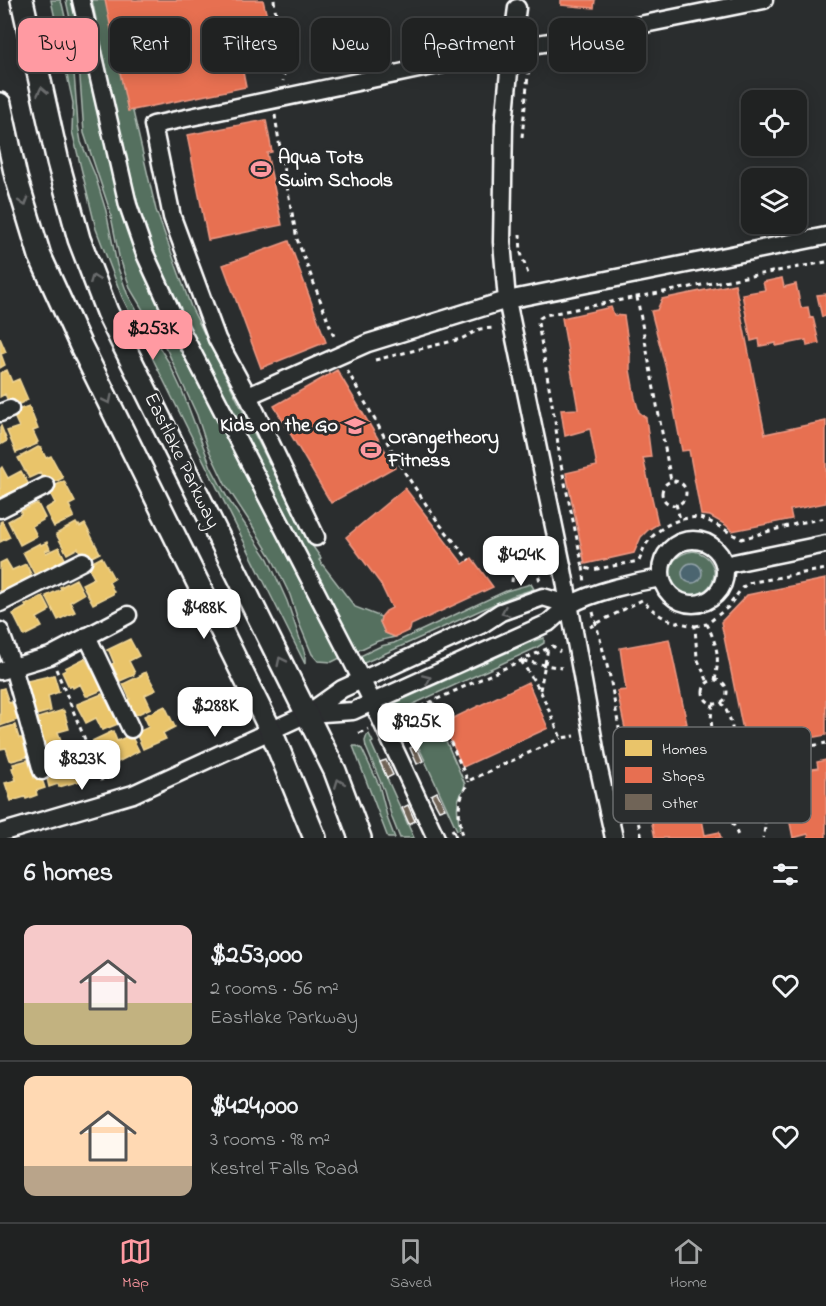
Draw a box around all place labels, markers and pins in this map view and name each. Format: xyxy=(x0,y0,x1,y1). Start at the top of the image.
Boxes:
place label: Aqua Tots Swim Schools xyxy=(278,144,393,196)
sports icon: Aqua Tots Swim Schools xyxy=(249,157,273,181)
pin: $253K xyxy=(111,310,195,361)
place label: Kids on the Go xyxy=(220,412,338,441)
school or university icon: Kids on the Go xyxy=(343,414,367,438)
place label: Orangetheory Fitness xyxy=(387,424,499,476)
sports icon: Orangetheory Fitness xyxy=(359,438,383,462)
pin: $424K xyxy=(479,536,563,587)
pin: $488K xyxy=(162,589,246,640)
pin: $288K xyxy=(173,687,257,738)
pin: $925K xyxy=(374,703,458,754)
pin: $823K xyxy=(40,740,124,791)

